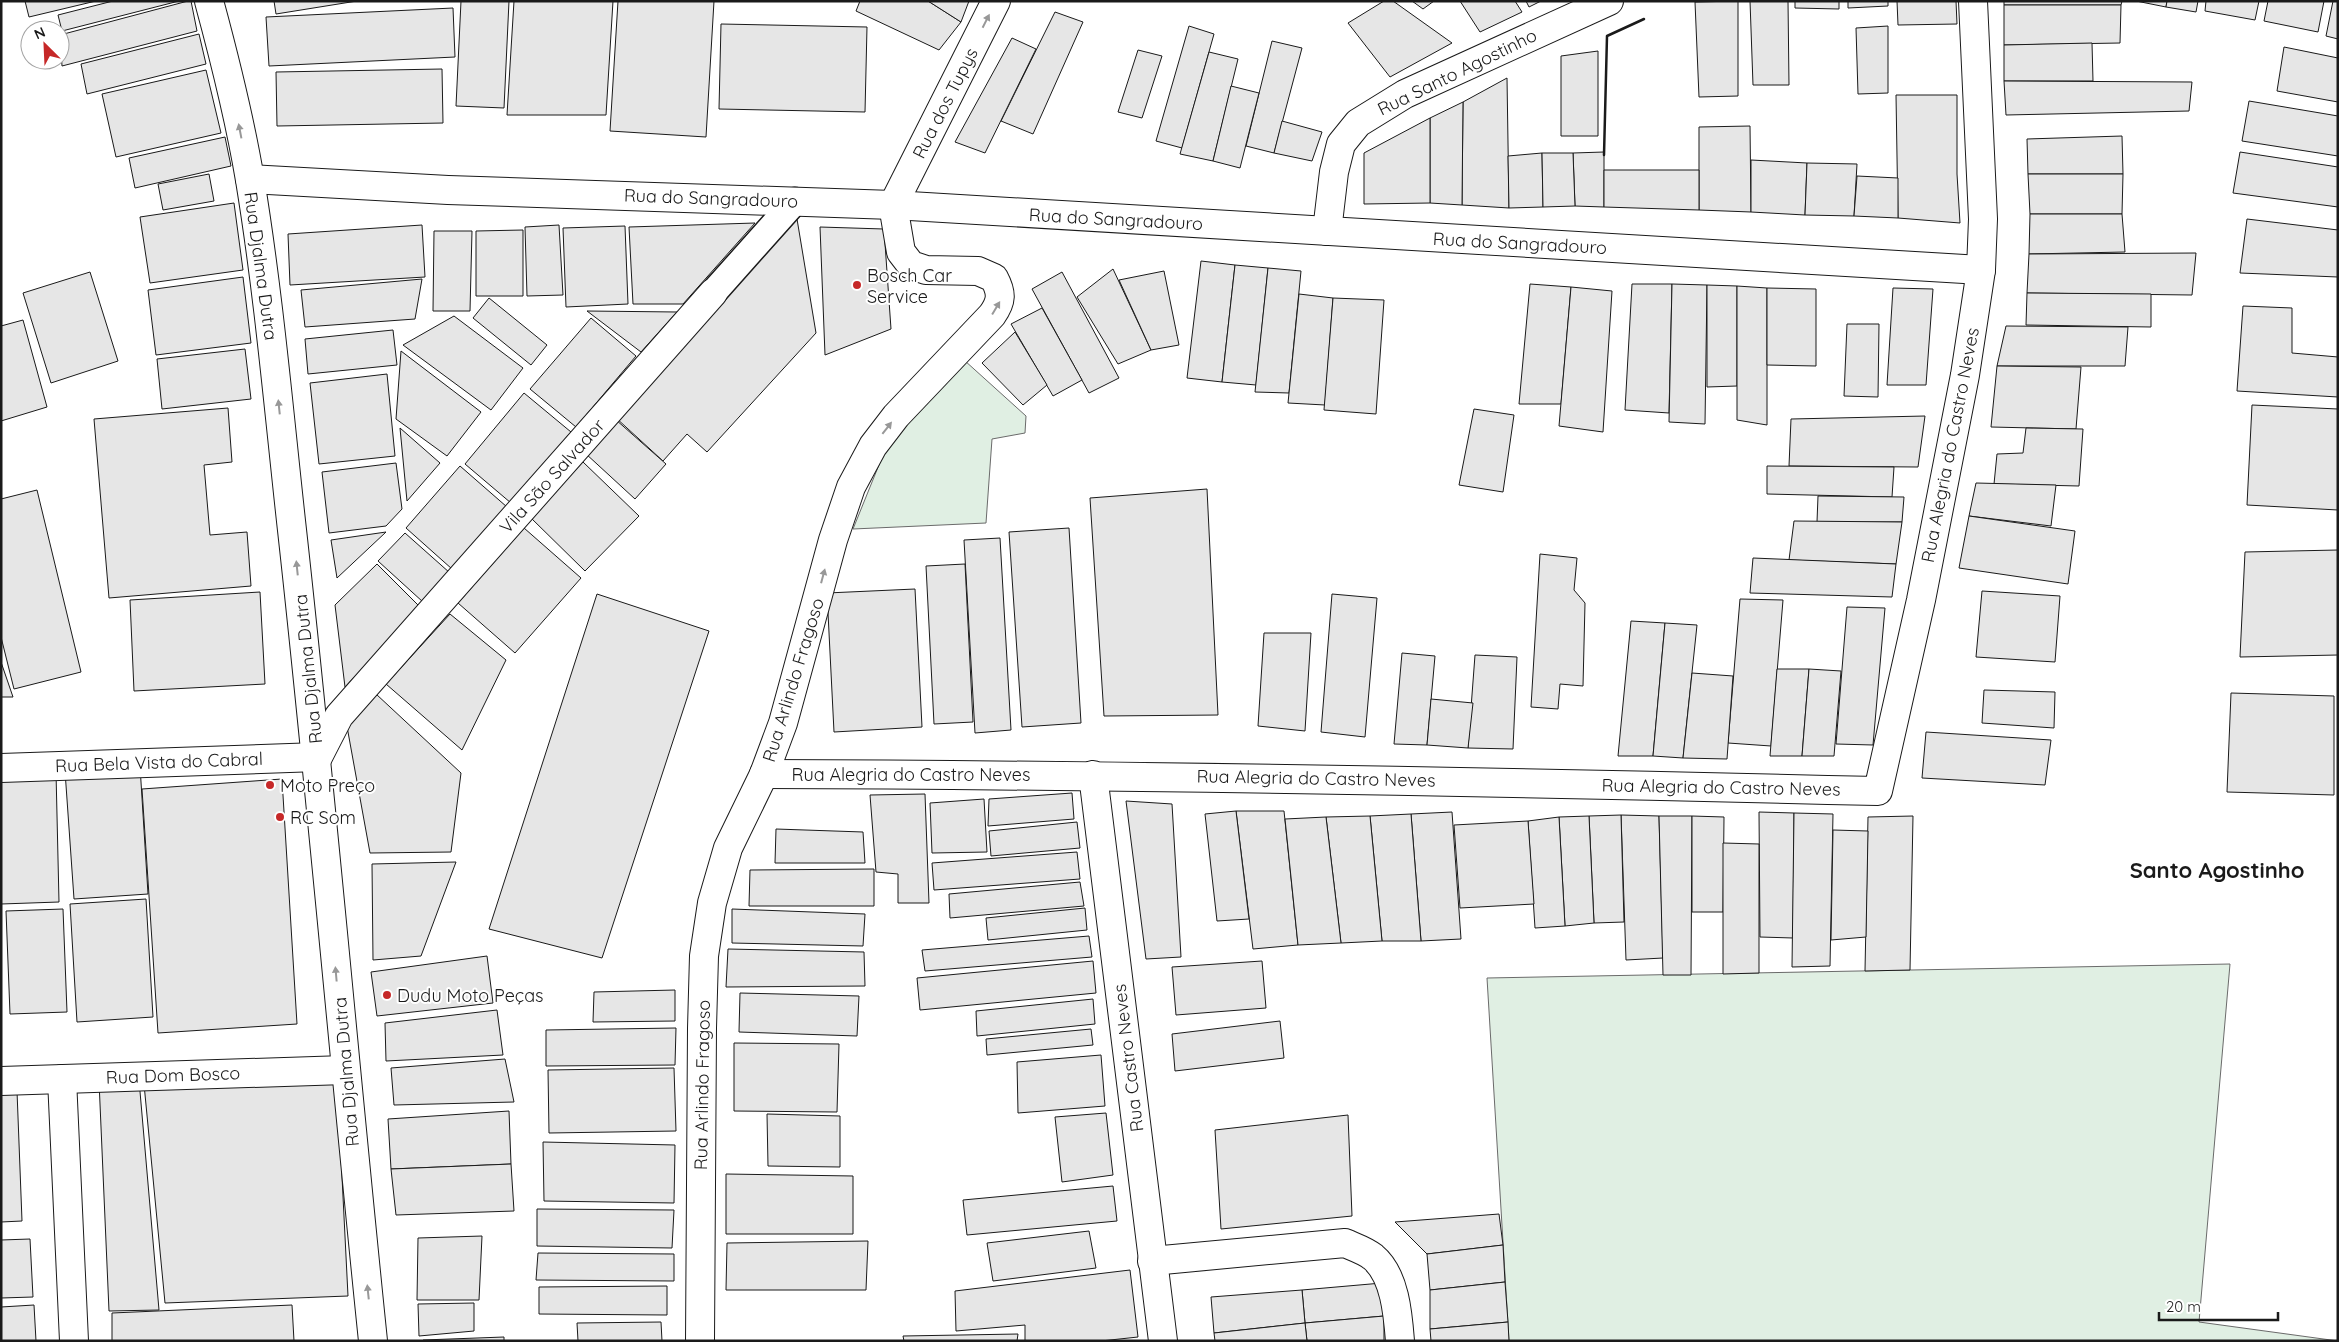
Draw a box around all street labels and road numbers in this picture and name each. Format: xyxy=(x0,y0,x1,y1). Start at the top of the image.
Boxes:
street label: Rua Santo Agostinho xyxy=(1374,23,1540,121)
street label: Rua dos Tupys xyxy=(907,44,983,162)
street label: Rua do Sangradouro xyxy=(623,183,799,213)
street label: Rua Djalma Dutra xyxy=(239,190,283,342)
street label: Rua do Sangradouro xyxy=(1028,203,1204,235)
street label: Rua do Sangradouro xyxy=(1432,227,1608,259)
street label: Rua Alegria do Castro Neves xyxy=(1916,326,1984,564)
street label: Vila São Salvador xyxy=(494,414,610,538)
street label: Rua Djalma Dutra xyxy=(289,593,327,745)
street label: Rua Arlindo Fragoso xyxy=(757,595,829,765)
street label: Rua Bela Vista do Cabral xyxy=(55,747,263,777)
street label: Rua Alegria do Castro Neves xyxy=(792,763,1030,786)
street label: Rua Alegria do Castro Neves xyxy=(1196,764,1436,792)
street label: Rua Alegria do Castro Neves xyxy=(1601,773,1841,801)
street label: Rua Castro Neves xyxy=(1108,983,1148,1133)
street label: Rua Djalma Dutra xyxy=(328,996,364,1148)
street label: Rua Arlindo Fragoso xyxy=(689,1000,715,1170)
street label: Rua Dom Bosco xyxy=(105,1061,241,1089)

